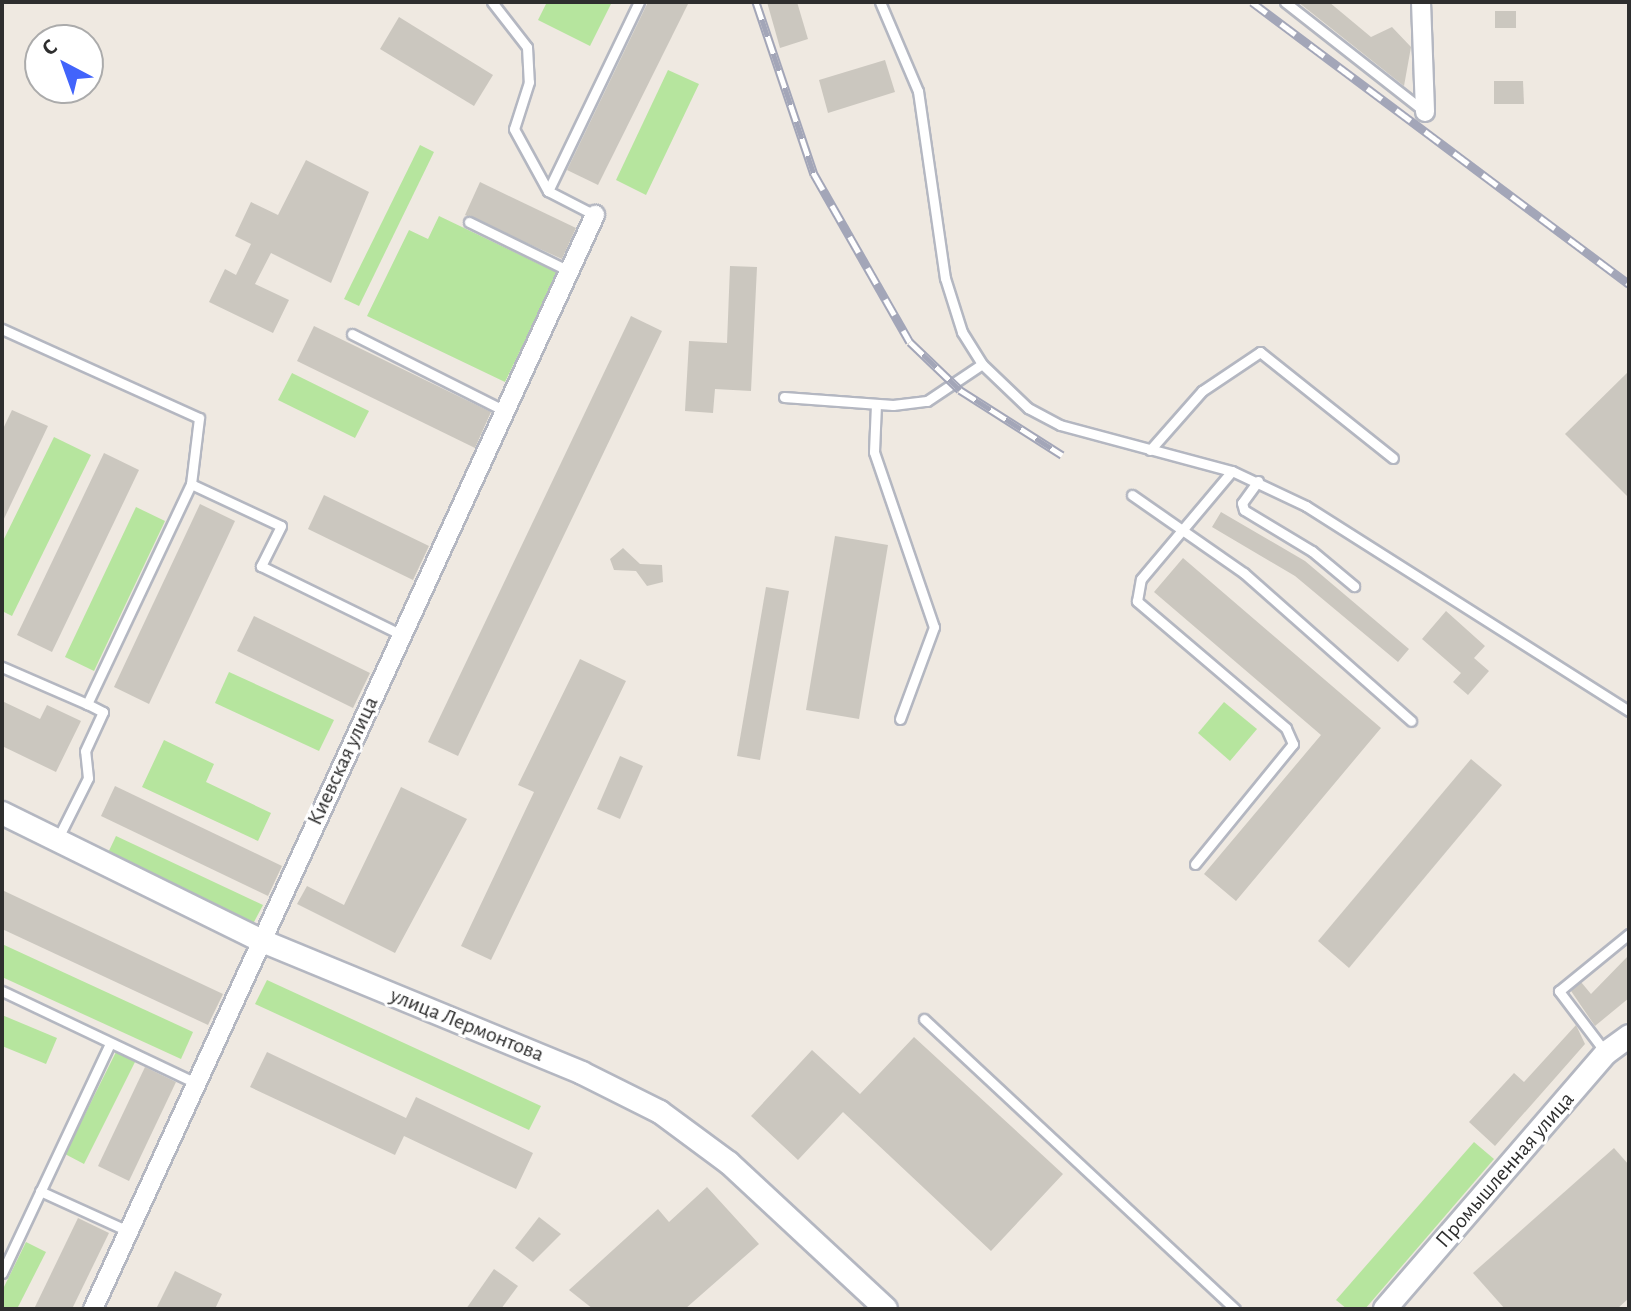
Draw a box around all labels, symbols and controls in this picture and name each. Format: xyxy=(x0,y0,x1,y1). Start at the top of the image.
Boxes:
north arrow xyxy=(24,24,104,104)
text: С xyxy=(38,35,61,60)
street label: Киевская улица xyxy=(302,692,384,830)
street label: улица Лермонтова xyxy=(386,982,548,1068)
street label: Промышленная улица xyxy=(1430,1087,1580,1253)

